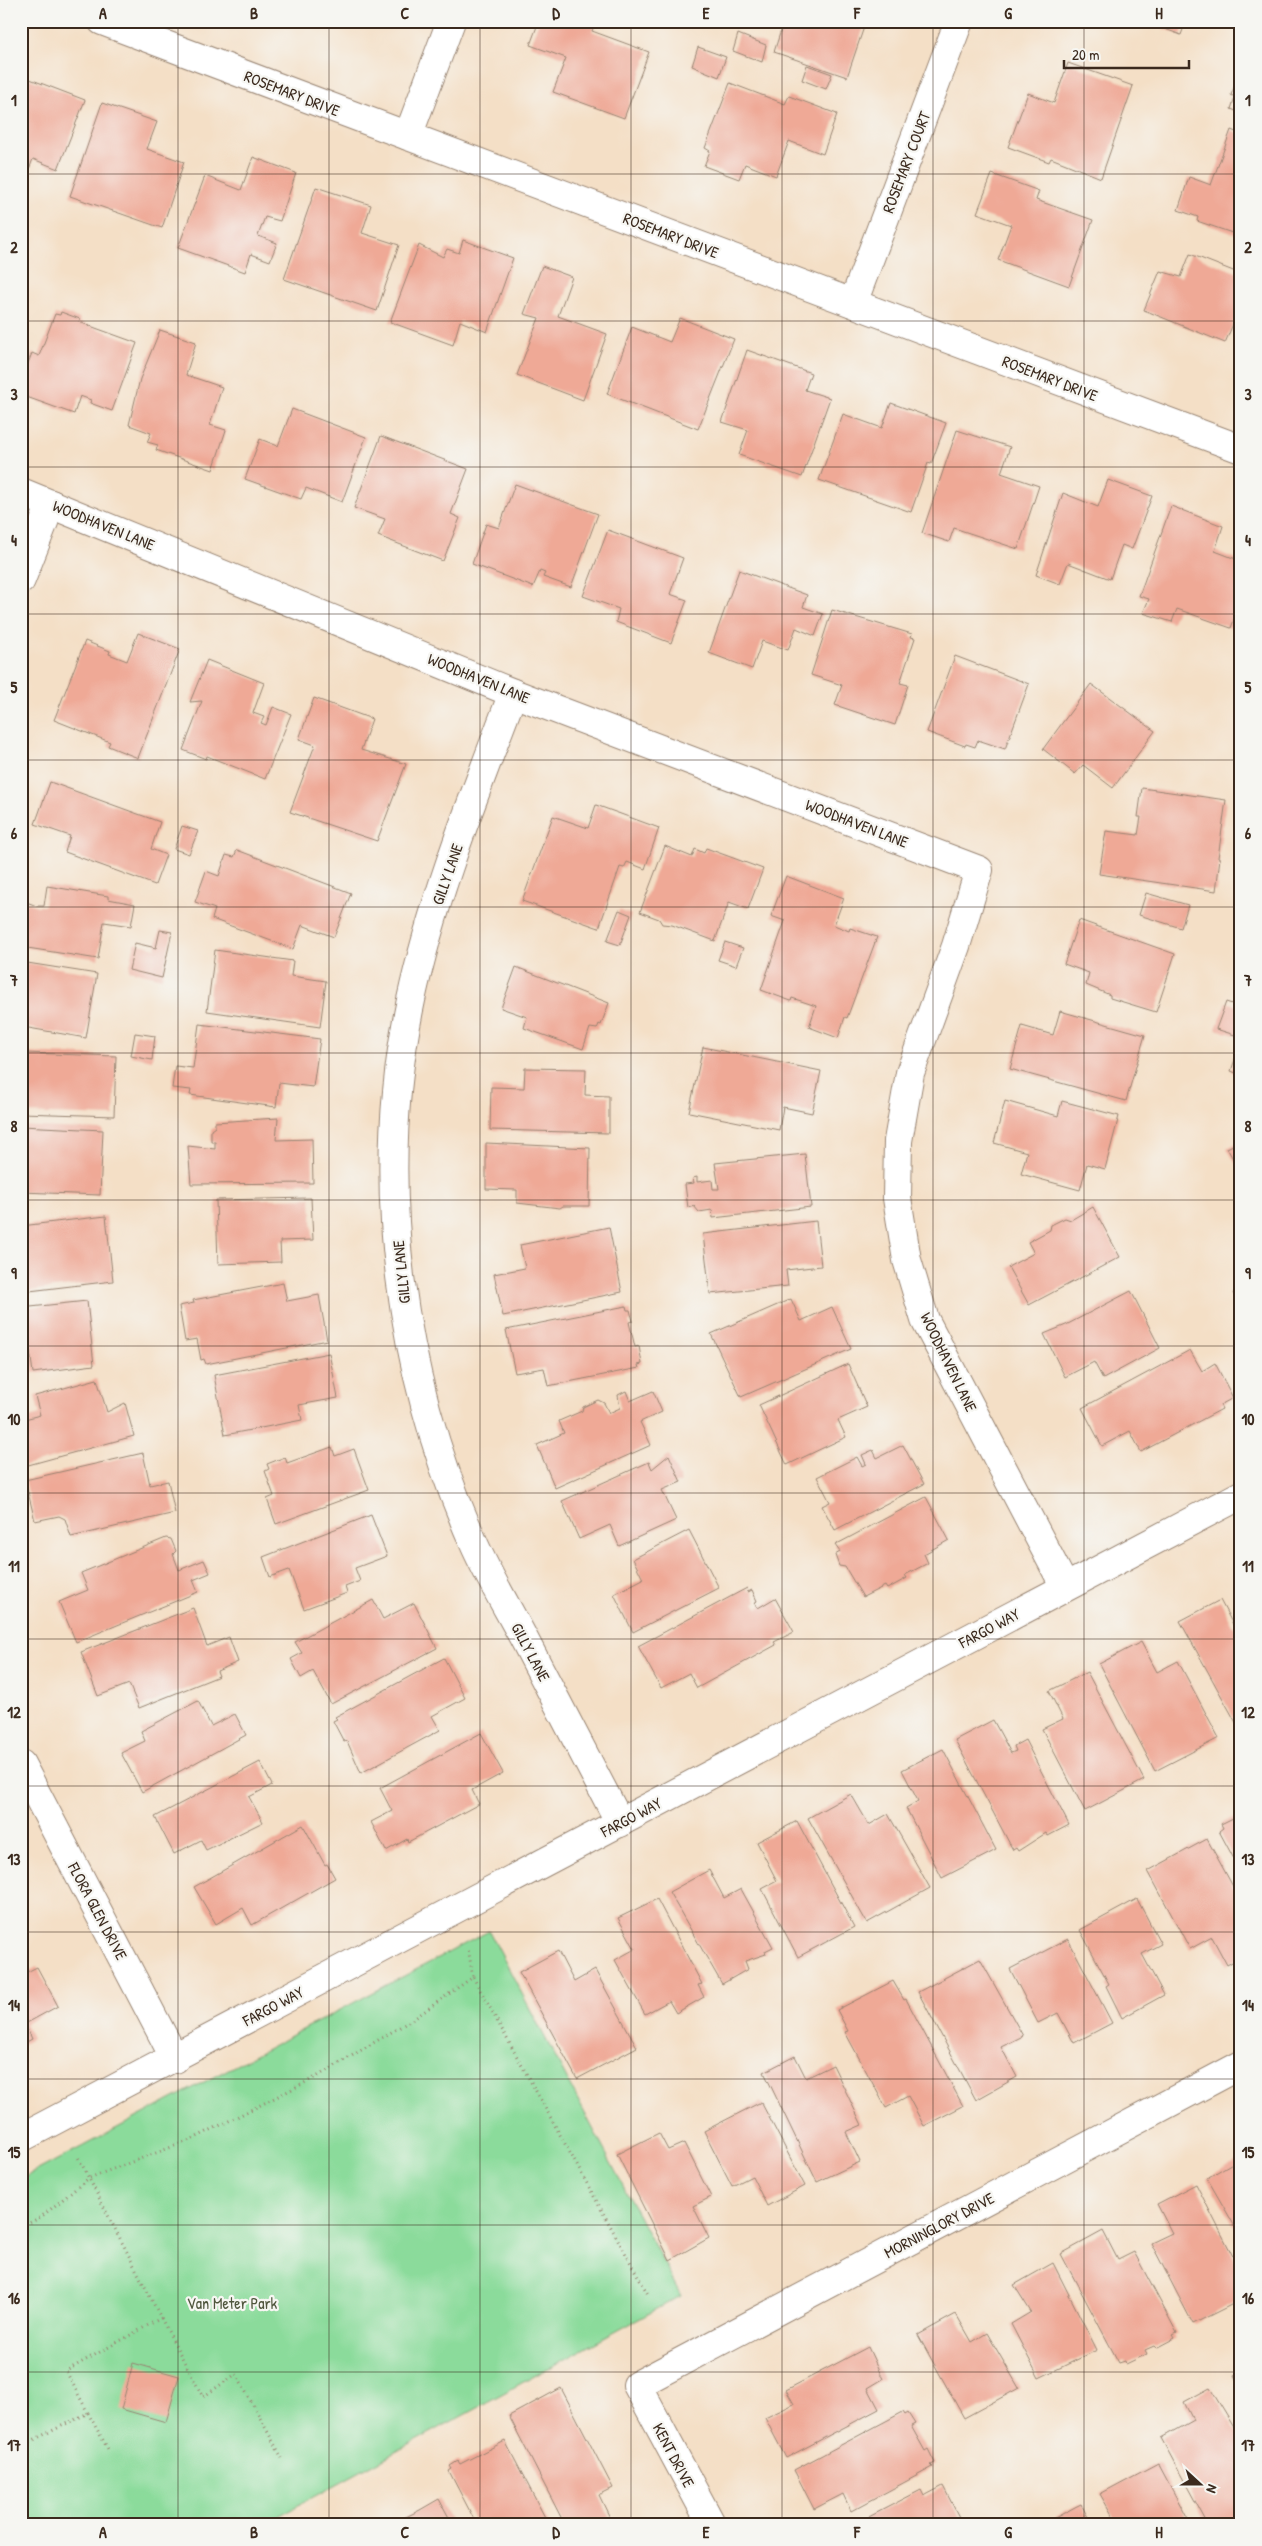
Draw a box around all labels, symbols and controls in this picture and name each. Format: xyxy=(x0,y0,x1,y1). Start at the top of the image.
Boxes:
text: A xyxy=(99,2,107,24)
text: B xyxy=(250,2,258,24)
text: C xyxy=(401,2,410,24)
text: D xyxy=(552,2,560,24)
text: E xyxy=(702,2,710,24)
text: F xyxy=(853,2,861,24)
text: G xyxy=(1004,2,1012,24)
text: H xyxy=(1155,2,1163,24)
scale bar xyxy=(1064,38,1190,70)
text: 20 m xyxy=(1072,44,1099,65)
street label: ROSEMARY DRIVE xyxy=(241,65,343,121)
text: 1 xyxy=(11,89,17,111)
text: 1 xyxy=(1245,89,1251,111)
street label: ROSEMARY COURT xyxy=(877,108,936,216)
street label: ROSEMARY DRIVE xyxy=(620,207,722,263)
text: 2 xyxy=(10,236,18,258)
text: 2 xyxy=(1244,236,1252,258)
street label: ROSEMARY DRIVE xyxy=(999,350,1101,406)
text: 3 xyxy=(10,383,18,405)
text: 3 xyxy=(1244,383,1252,405)
street label: WOODHAVEN LANE xyxy=(50,495,158,555)
text: 4 xyxy=(11,529,17,551)
text: 4 xyxy=(1245,529,1251,551)
street label: WOODHAVEN LANE xyxy=(425,648,533,708)
text: 5 xyxy=(11,676,18,698)
text: 5 xyxy=(1245,676,1252,698)
street label: WOODHAVEN LANE xyxy=(803,793,911,853)
text: 6 xyxy=(11,822,18,844)
text: 6 xyxy=(1245,822,1252,844)
street label: GILLY LANE xyxy=(426,840,468,908)
text: 7 xyxy=(9,969,18,991)
text: 7 xyxy=(1243,969,1252,991)
text: 8 xyxy=(11,1115,18,1137)
text: 8 xyxy=(1245,1115,1252,1137)
street label: GILLY LANE xyxy=(387,1239,415,1305)
text: 9 xyxy=(11,1262,17,1284)
text: 9 xyxy=(1245,1262,1251,1284)
street label: WOODHAVEN LANE xyxy=(915,1309,983,1415)
text: 10 xyxy=(8,1408,20,1430)
text: 10 xyxy=(1242,1408,1254,1430)
text: 11 xyxy=(8,1555,20,1577)
text: 11 xyxy=(1242,1555,1254,1577)
street label: FARGO WAY xyxy=(954,1603,1023,1654)
street label: GILLY LANE xyxy=(506,1619,556,1685)
text: 12 xyxy=(7,1701,21,1723)
text: 12 xyxy=(1241,1701,1255,1723)
street label: FARGO WAY xyxy=(596,1792,665,1843)
text: 13 xyxy=(8,1848,20,1870)
text: 13 xyxy=(1242,1848,1254,1870)
street label: FLORA GLEN DRIVE xyxy=(63,1858,133,1963)
street label: FARGO WAY xyxy=(238,1981,307,2032)
text: 14 xyxy=(8,1994,20,2016)
text: 14 xyxy=(1242,1994,1254,2016)
text: 15 xyxy=(8,2141,21,2163)
text: 15 xyxy=(1242,2141,1255,2163)
street label: MORNINGLORY DRIVE xyxy=(880,2187,998,2263)
text: 16 xyxy=(8,2287,21,2309)
text: 16 xyxy=(1242,2287,1255,2309)
park label: Van Meter Park xyxy=(187,2292,278,2314)
street label: KENT DRIVE xyxy=(648,2419,700,2491)
text: 17 xyxy=(7,2434,21,2456)
text: 17 xyxy=(1241,2434,1255,2456)
north arrow xyxy=(1174,2458,1224,2508)
text: N xyxy=(1202,2482,1223,2496)
text: A xyxy=(99,2521,107,2543)
text: B xyxy=(250,2521,258,2543)
text: C xyxy=(401,2521,410,2543)
text: D xyxy=(552,2521,560,2543)
text: E xyxy=(702,2521,710,2543)
text: F xyxy=(853,2521,861,2543)
text: G xyxy=(1004,2521,1012,2543)
text: H xyxy=(1155,2521,1163,2543)

